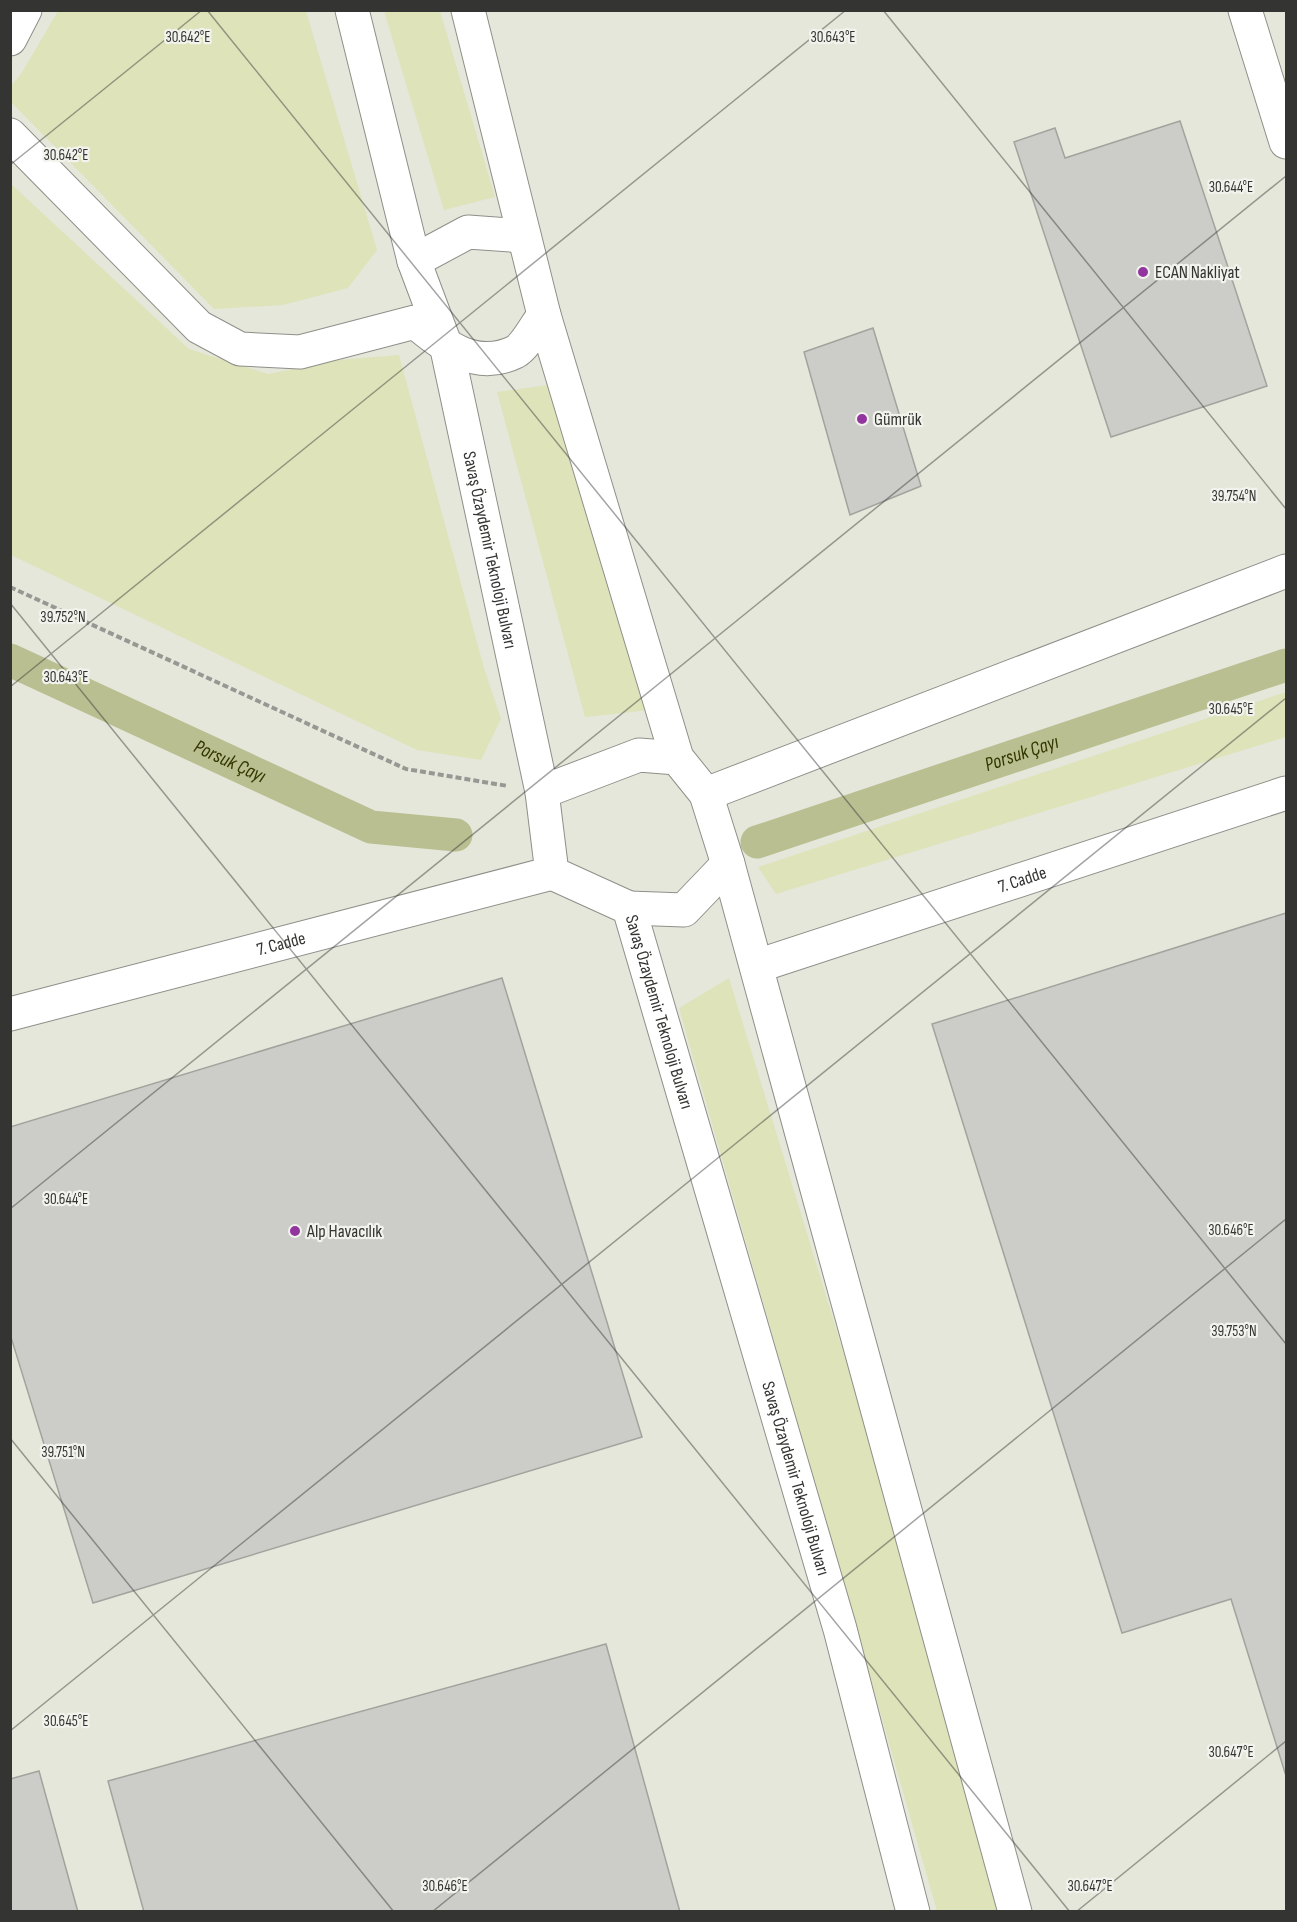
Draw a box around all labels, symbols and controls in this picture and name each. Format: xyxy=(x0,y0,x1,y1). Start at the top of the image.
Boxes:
text: 30.642°E xyxy=(165,28,211,47)
text: 30.643°E xyxy=(810,28,856,47)
text: 30.642°E xyxy=(43,146,89,165)
text: 30.644°E xyxy=(1209,178,1253,197)
place label: ECAN Nakliyat xyxy=(1155,262,1240,283)
marker: ECAN Nakliyat xyxy=(1136,265,1150,279)
place label: Gümrük xyxy=(874,409,922,430)
marker: Gümrük xyxy=(855,412,869,426)
street label: Savaş Özaydemir Teknoloji Bulvarı xyxy=(459,449,521,650)
text: 39.754°N xyxy=(1212,487,1256,506)
text: 39.752°N xyxy=(40,608,86,627)
text: 30.643°E xyxy=(43,668,89,687)
text: 30.645°E xyxy=(1209,700,1253,719)
water label: Porsuk Çayı xyxy=(982,730,1062,777)
water label: Porsuk Çayı xyxy=(190,735,270,789)
street label: 7. Cadde xyxy=(995,862,1049,897)
street label: Savaş Özaydemir Teknoloji Bulvarı xyxy=(621,912,698,1111)
street label: 7. Cadde xyxy=(254,927,308,960)
text: 30.644°E xyxy=(44,1190,88,1209)
place label: Alp Havacılık xyxy=(306,1221,382,1242)
text: 30.646°E xyxy=(1208,1221,1254,1240)
marker: Alp Havacılık xyxy=(288,1224,302,1238)
text: 39.753°N xyxy=(1211,1322,1257,1341)
street label: Savaş Özaydemir Teknoloji Bulvarı xyxy=(758,1379,834,1578)
text: 39.751°N xyxy=(41,1443,85,1462)
text: 30.645°E xyxy=(44,1712,88,1731)
text: 30.647°E xyxy=(1208,1743,1254,1762)
text: 30.646°E xyxy=(422,1877,468,1896)
text: 30.647°E xyxy=(1067,1877,1113,1896)

